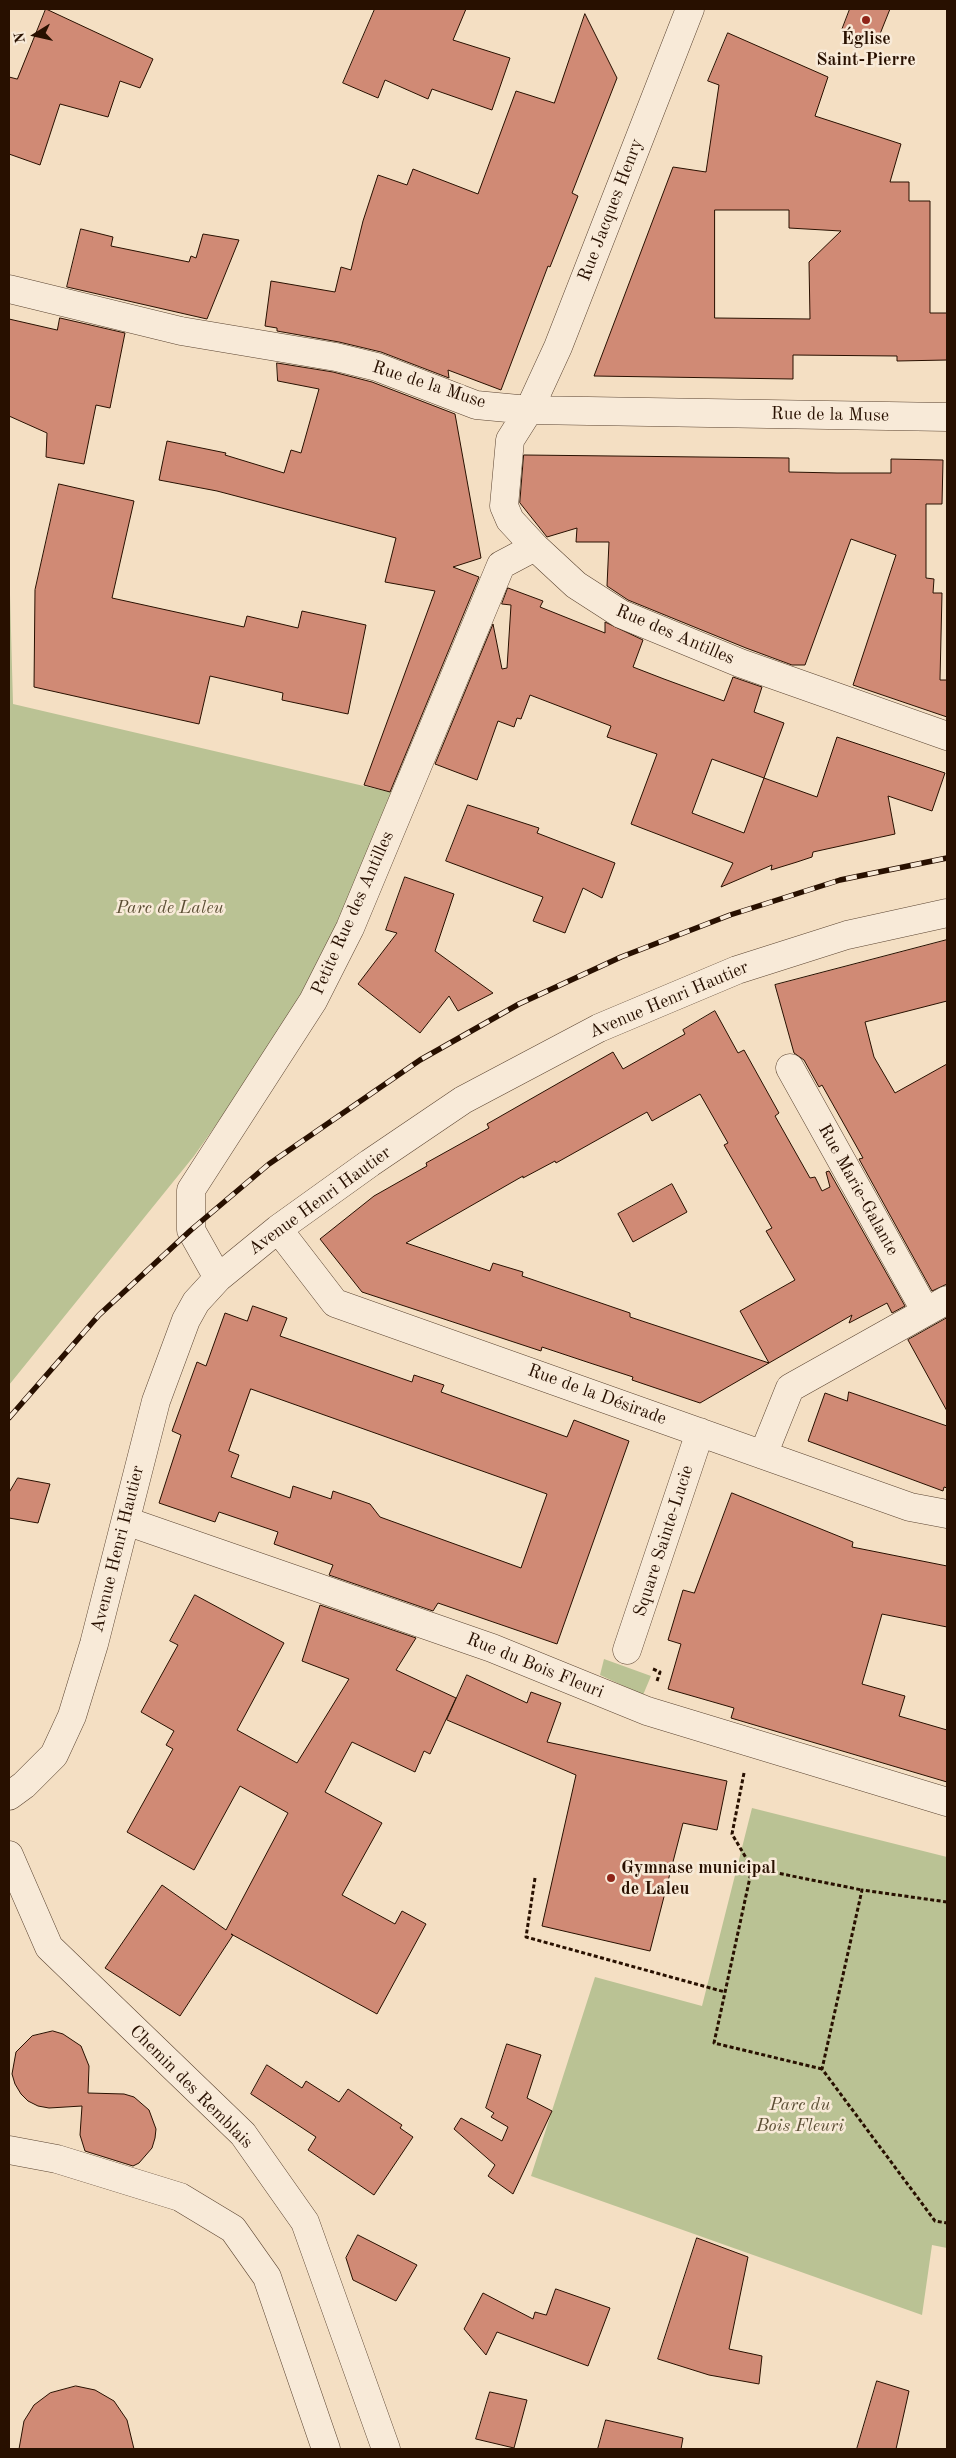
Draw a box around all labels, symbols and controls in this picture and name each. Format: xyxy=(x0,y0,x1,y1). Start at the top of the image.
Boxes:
north arrow xyxy=(10,10,60,60)
marker: Église Saint-Pierre xyxy=(860,14,872,26)
place label: Église Saint-Pierre xyxy=(816,28,916,70)
text: N xyxy=(12,31,28,44)
street label: Rue Jacques Henry xyxy=(574,136,648,284)
street label: Rue de la Muse xyxy=(369,356,489,414)
street label: Rue de la Muse xyxy=(771,403,889,427)
street label: Rue des Antilles xyxy=(612,600,738,670)
street label: Petite Rue des Antilles xyxy=(307,828,399,998)
park label: Parc de Laleu xyxy=(116,897,224,919)
street label: Avenue Henri Hautier xyxy=(586,957,752,1043)
street label: Rue Marie-Galante xyxy=(813,1121,903,1259)
street label: Avenue Henri Hautier xyxy=(244,1142,396,1260)
street label: Rue de la Désirade xyxy=(525,1360,669,1430)
street label: Avenue Henri Hautier xyxy=(87,1463,149,1635)
street label: Square Sainte-Lucie xyxy=(629,1463,699,1619)
street label: Rue du Bois Fleuri xyxy=(463,1629,607,1703)
place label: Gymnase municipal de Laleu xyxy=(621,1857,776,1900)
marker: Gymnase municipal de Laleu xyxy=(605,1872,617,1884)
street label: Chemin des Remblais xyxy=(125,2021,257,2153)
park label: Parc du Bois Fleuri xyxy=(756,2094,844,2136)

